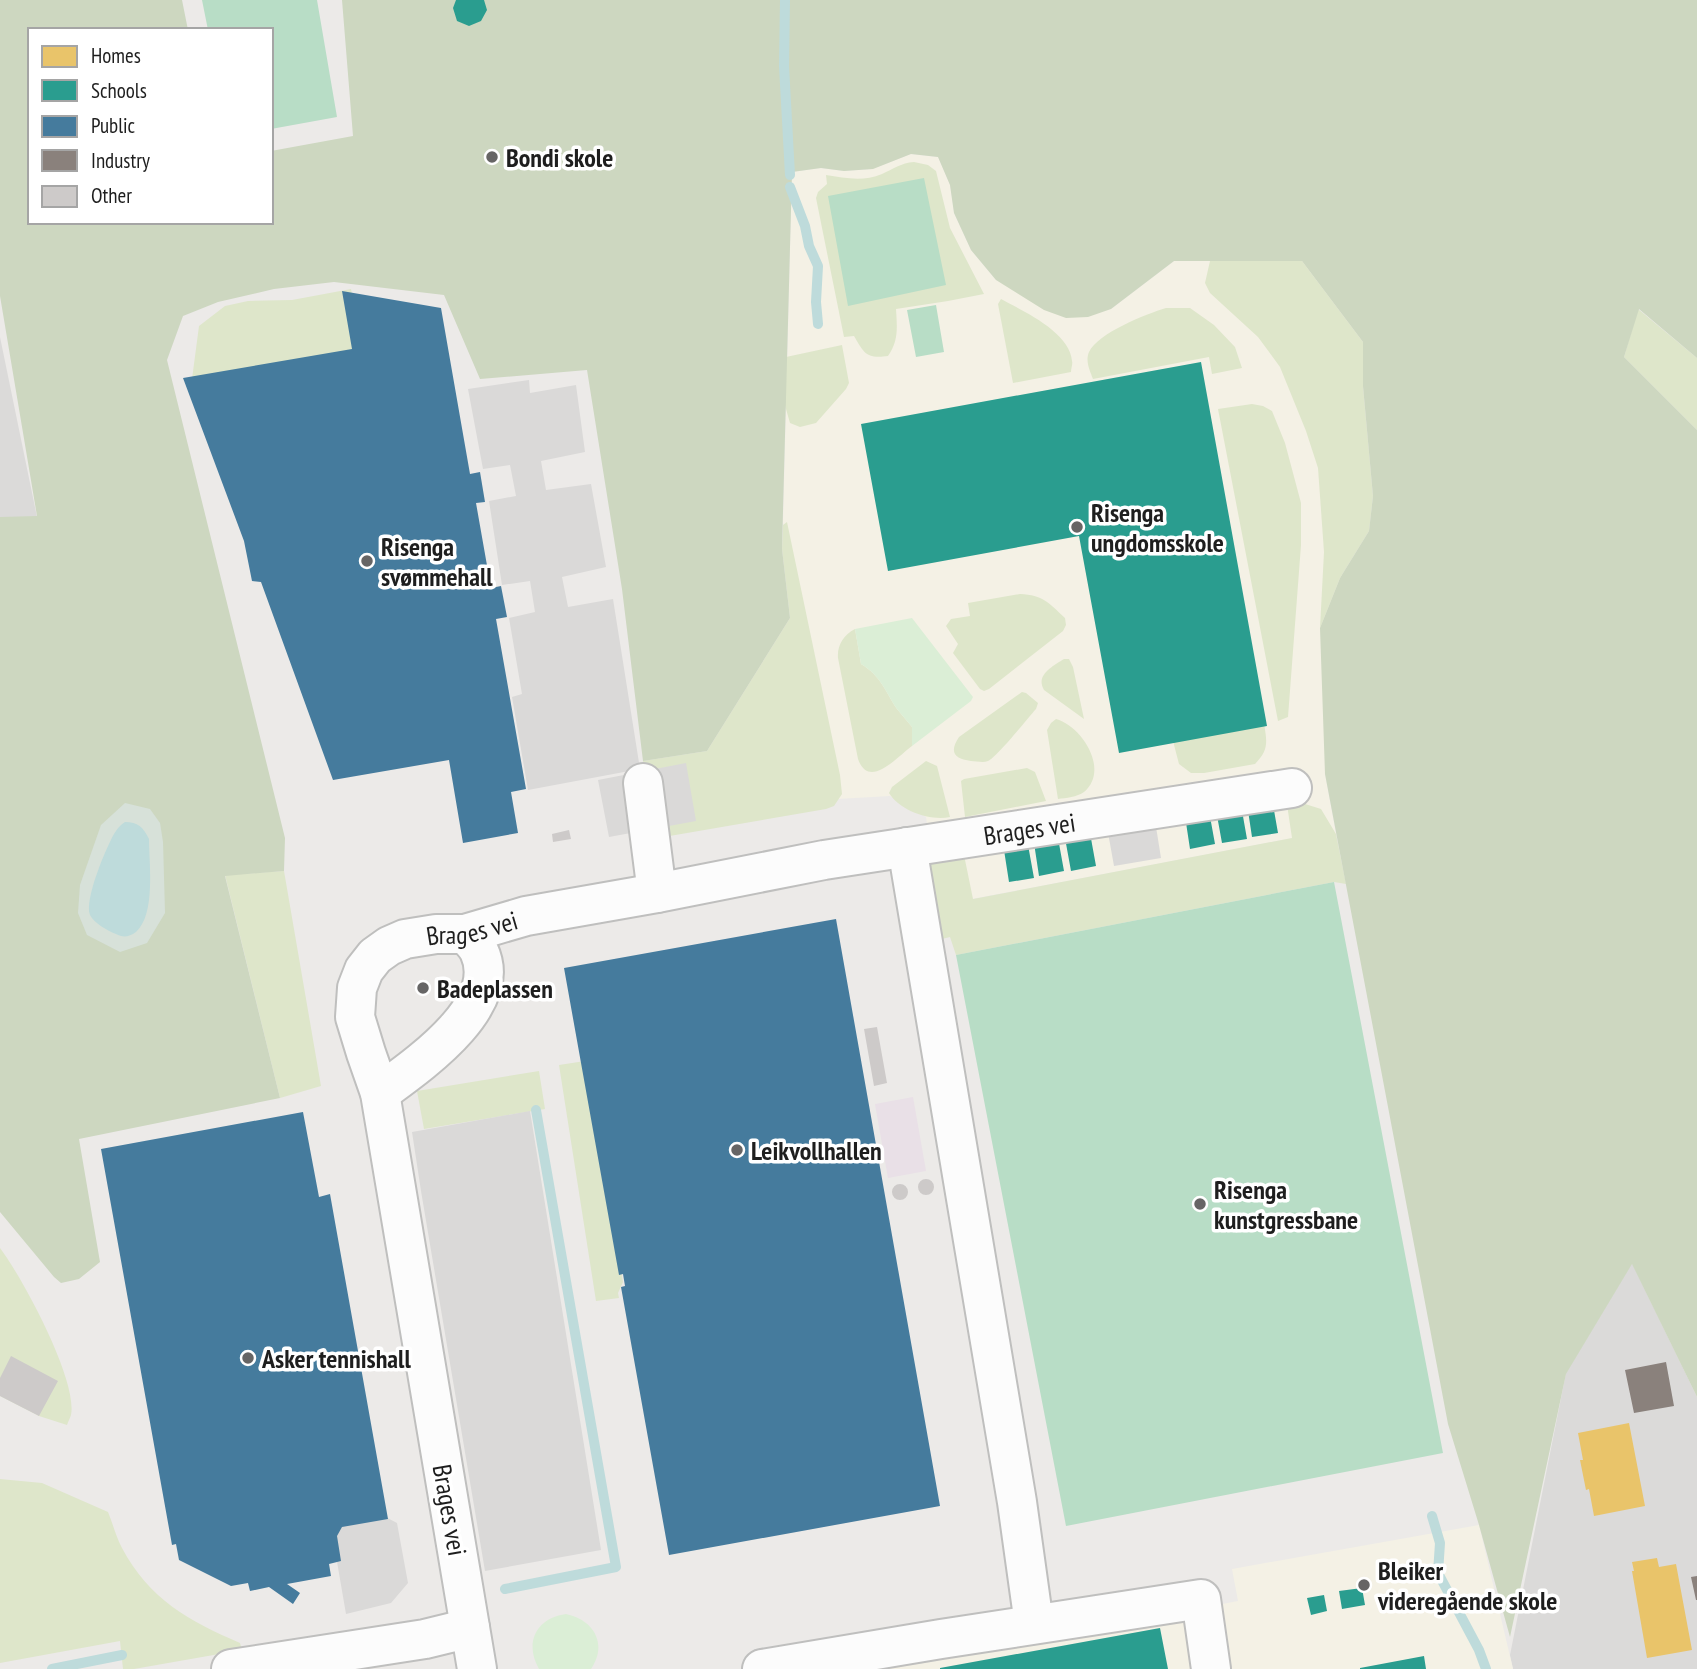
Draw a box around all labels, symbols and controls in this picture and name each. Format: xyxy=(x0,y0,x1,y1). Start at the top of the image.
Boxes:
legend xyxy=(28,28,273,224)
text: Homes xyxy=(91,42,141,69)
text: Schools xyxy=(91,77,147,104)
text: Public xyxy=(91,112,136,139)
place label: Bondi skole xyxy=(506,141,613,174)
text: Industry xyxy=(91,147,150,174)
marker: Bondi skole xyxy=(484,149,500,165)
text: Other xyxy=(91,182,132,209)
place label: Risenga ungdomsskole xyxy=(1091,496,1224,559)
marker: Risenga ungdomsskole xyxy=(1069,519,1085,535)
place label: Risenga svømmehall xyxy=(381,530,493,593)
marker: Risenga svømmehall xyxy=(359,553,375,569)
street label: Brages vei xyxy=(981,805,1078,852)
street label: Brages vei xyxy=(424,903,521,952)
place label: Badeplassen xyxy=(437,972,553,1005)
marker: Badeplassen xyxy=(415,980,431,996)
place label: Leikvollhallen xyxy=(751,1134,882,1167)
marker: Leikvollhallen xyxy=(729,1142,745,1158)
place label: Risenga kunstgressbane xyxy=(1214,1173,1358,1236)
marker: Risenga kunstgressbane xyxy=(1192,1196,1208,1212)
place label: Asker tennishall xyxy=(261,1342,411,1375)
marker: Asker tennishall xyxy=(240,1350,256,1366)
street label: Brages vei xyxy=(426,1462,474,1558)
place label: Bleiker videregående skole xyxy=(1377,1554,1557,1617)
marker: Bleiker videregående skole xyxy=(1356,1577,1372,1593)

